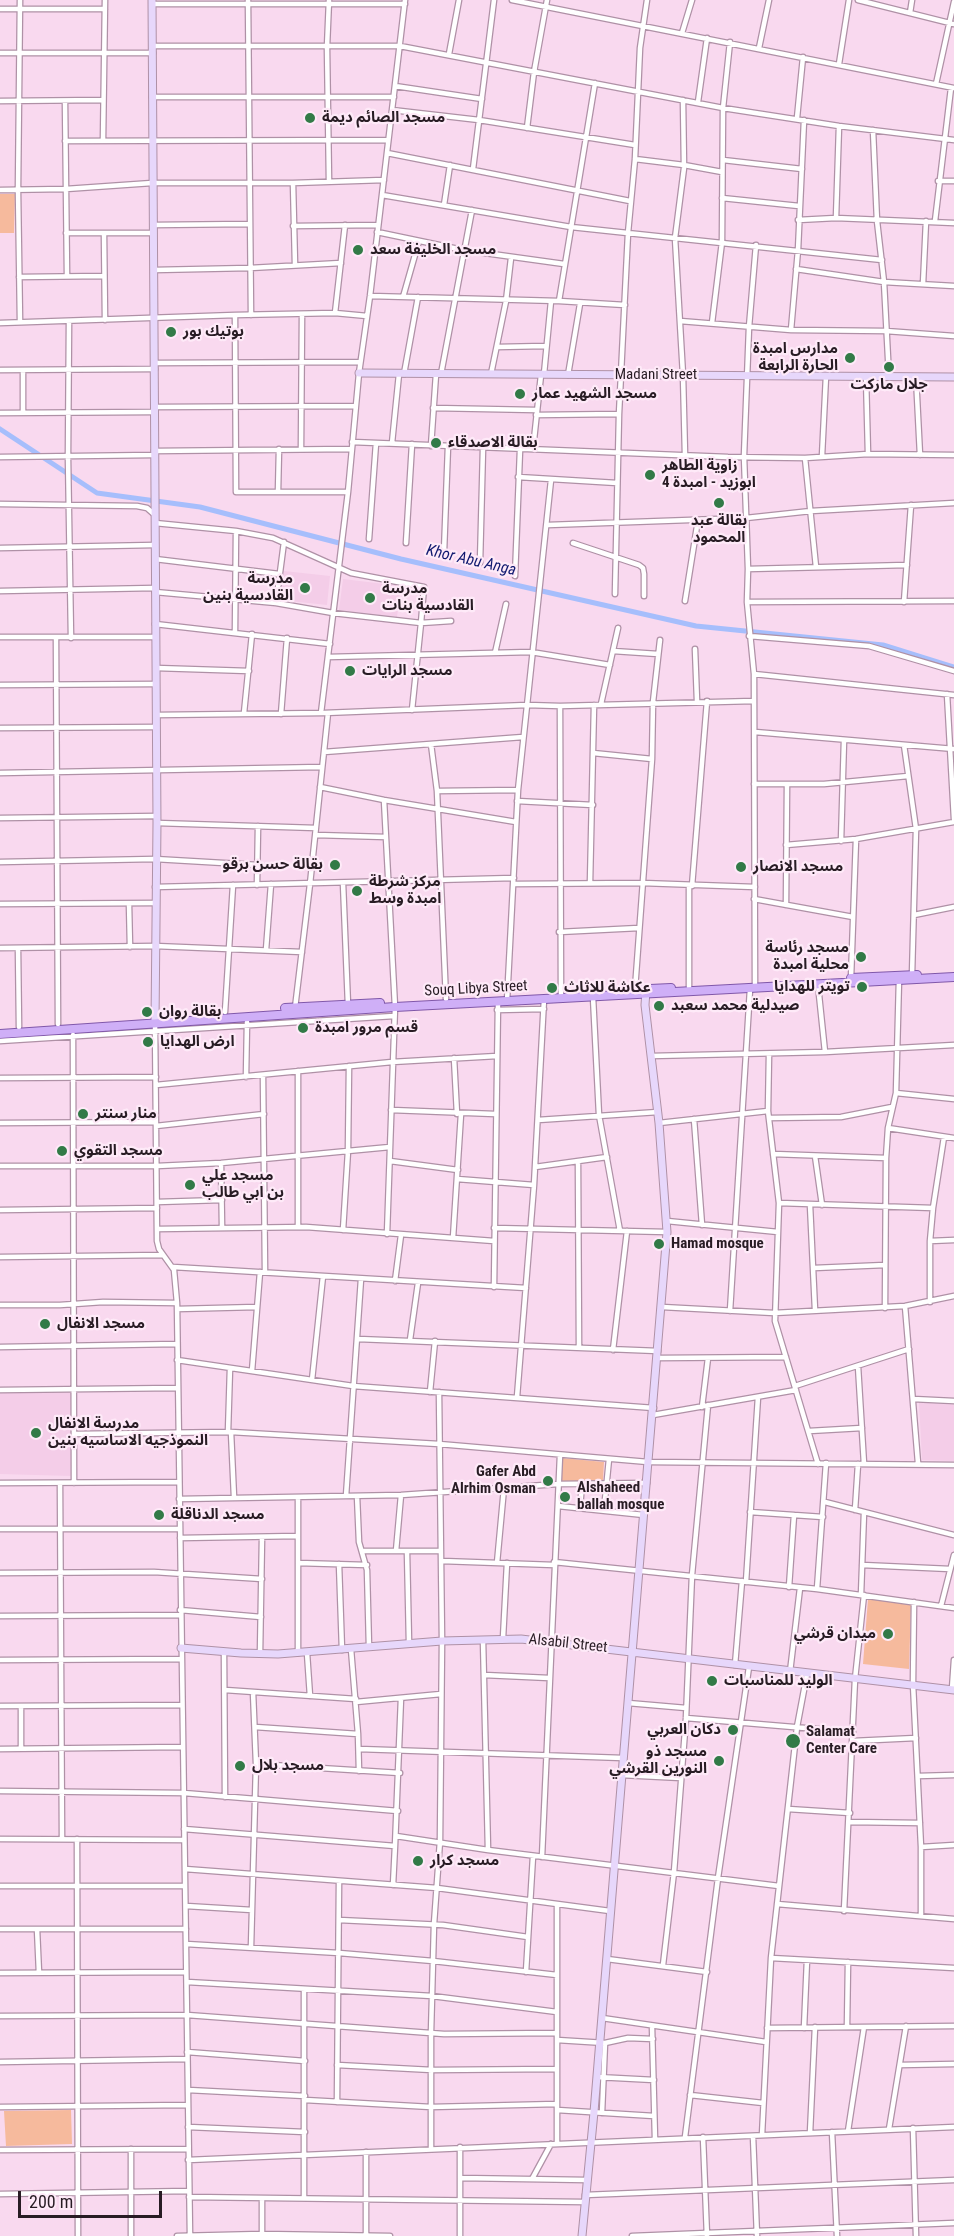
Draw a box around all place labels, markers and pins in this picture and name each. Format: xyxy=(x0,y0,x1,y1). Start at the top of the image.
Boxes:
place label: مسجد الصائم ديمة xyxy=(322,109,445,127)
marker: مسجد الصائم ديمة xyxy=(303,111,317,125)
place label: مسجد الخليفة سعد xyxy=(370,241,496,259)
marker: مسجد الخليفة سعد xyxy=(351,243,365,257)
place label: بوتيك بور xyxy=(183,323,244,341)
marker: بوتيك بور xyxy=(164,325,178,339)
place label: مدارس امبدة الحارة الرابعة xyxy=(753,340,838,375)
marker: مدارس امبدة الحارة الرابعة xyxy=(843,351,857,365)
marker: جلال ماركت xyxy=(882,360,896,374)
place label: جلال ماركت xyxy=(850,376,928,394)
place label: مسجد الشهيد عمار xyxy=(532,385,657,403)
marker: مسجد الشهيد عمار xyxy=(513,387,527,401)
place label: بقالة الاصدقاء xyxy=(448,434,538,452)
marker: بقالة الاصدقاء xyxy=(429,436,443,450)
place label: زاوية الطاهر ابوزيد - امبدة 4 xyxy=(662,457,756,492)
marker: زاوية الطاهر ابوزيد - امبدة 4 xyxy=(643,468,657,482)
marker: بقالة عبد المحمود xyxy=(712,496,726,510)
place label: بقالة عبد المحمود xyxy=(691,512,747,547)
place label: مدرسة القادسية بنين xyxy=(203,570,293,605)
place label: مدرسة القادسية بنات xyxy=(382,580,474,615)
marker: مدرسة القادسية بنين xyxy=(298,581,312,595)
marker: مدرسة القادسية بنات xyxy=(363,591,377,605)
place label: مسجد الرايات xyxy=(362,662,452,680)
marker: مسجد الرايات xyxy=(343,664,357,678)
place label: بقالة حسن برقو xyxy=(223,856,323,874)
marker: بقالة حسن برقو xyxy=(328,858,342,872)
place label: مسجد الانصار xyxy=(753,858,843,876)
marker: مسجد الانصار xyxy=(734,860,748,874)
place label: مركز شرطة امبدة وسط xyxy=(369,873,441,908)
marker: مركز شرطة امبدة وسط xyxy=(350,884,364,898)
place label: مسجد رئاسة محلية امبدة xyxy=(765,939,849,974)
marker: مسجد رئاسة محلية امبدة xyxy=(854,950,868,964)
place label: تويتر للهدايا xyxy=(774,978,850,996)
place label: عكاشة للاثاث xyxy=(564,979,651,997)
marker: تويتر للهدايا xyxy=(855,980,869,994)
marker: عكاشة للاثاث xyxy=(545,981,559,995)
place label: صيدلية محمد سعبد xyxy=(671,997,799,1015)
marker: صيدلية محمد سعبد xyxy=(652,999,666,1013)
place label: بقالة روان xyxy=(159,1003,222,1021)
marker: بقالة روان xyxy=(140,1005,154,1019)
place label: قسم مرور امبدة xyxy=(315,1019,418,1037)
marker: قسم مرور امبدة xyxy=(296,1021,310,1035)
place label: ارض الهدايا xyxy=(160,1033,234,1051)
marker: ارض الهدايا xyxy=(141,1035,155,1049)
place label: منار سنتر xyxy=(95,1105,157,1123)
marker: منار سنتر xyxy=(76,1107,90,1121)
place label: مسجد التقوي xyxy=(74,1142,163,1160)
marker: مسجد التقوي xyxy=(55,1144,69,1158)
place label: مسجد علي بن ابي طالب xyxy=(202,1167,284,1202)
marker: مسجد علي بن ابي طالب xyxy=(183,1178,197,1192)
place label: Hamad mosque xyxy=(671,1235,764,1253)
marker: Hamad mosque xyxy=(652,1237,666,1251)
place label: مسجد الانفال xyxy=(57,1315,145,1333)
marker: مسجد الانفال xyxy=(38,1317,52,1331)
place label: مدرسة الانفال النموذجيه الاساسيه بنين xyxy=(48,1415,208,1450)
marker: مدرسة الانفال النموذجيه الاساسيه بنين xyxy=(29,1426,43,1440)
place label: Gafer Abd Alrhim Osman xyxy=(451,1463,536,1498)
marker: Gafer Abd Alrhim Osman xyxy=(541,1474,555,1488)
place label: Alshaheed ballah mosque xyxy=(577,1479,664,1514)
marker: Alshaheed ballah mosque xyxy=(558,1490,572,1504)
place label: مسجد الدناقلة xyxy=(171,1506,265,1524)
marker: مسجد الدناقلة xyxy=(152,1508,166,1522)
place label: ميدان قرشي xyxy=(794,1625,876,1643)
marker: ميدان قرشي xyxy=(881,1627,895,1641)
place label: الوليد للمناسبات xyxy=(724,1672,833,1690)
marker: الوليد للمناسبات xyxy=(705,1674,719,1688)
place label: دكان العربي xyxy=(647,1721,721,1739)
marker: دكان العربي xyxy=(726,1723,740,1737)
place label: Salamat Center Care xyxy=(806,1723,877,1758)
marker: Salamat Center Care xyxy=(784,1732,802,1750)
place label: مسجد ذو النورين القرشي xyxy=(609,1743,707,1778)
marker: مسجد ذو النورين القرشي xyxy=(712,1754,726,1768)
place label: مسجد بلال xyxy=(252,1757,324,1775)
marker: مسجد بلال xyxy=(233,1759,247,1773)
place label: مسجد كرار xyxy=(430,1852,499,1870)
marker: مسجد كرار xyxy=(411,1854,425,1868)

